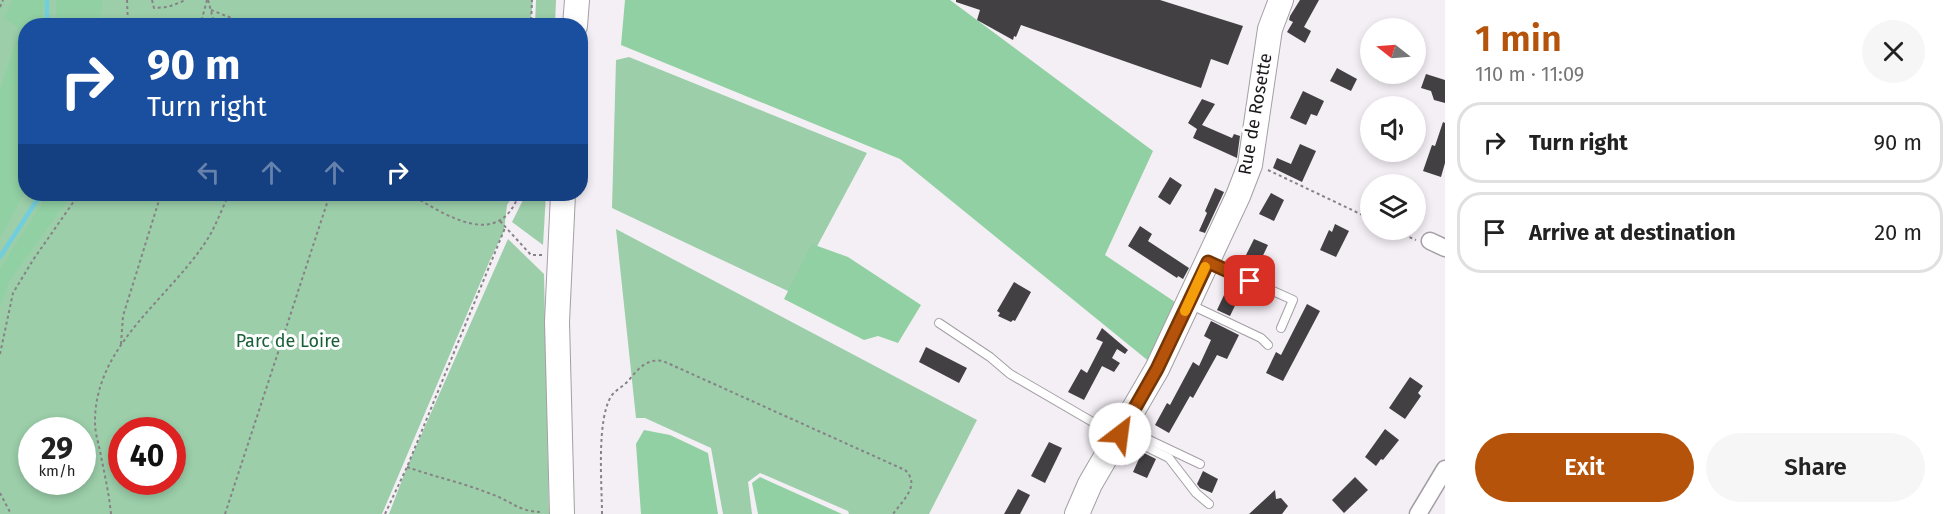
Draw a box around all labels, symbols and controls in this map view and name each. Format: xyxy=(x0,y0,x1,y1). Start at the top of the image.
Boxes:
text: 1 min xyxy=(1475,17,1562,61)
north arrow xyxy=(1360,18,1426,84)
map controls xyxy=(1360,18,1426,240)
button: close xyxy=(1862,20,1925,83)
text: 90 m xyxy=(147,40,241,90)
icon: right xyxy=(48,42,126,120)
street label: Rue de Rosette xyxy=(1233,51,1277,177)
text: 110 m · 11:09 xyxy=(1475,62,1584,86)
text: Turn right xyxy=(147,91,267,123)
button: sound xyxy=(1360,96,1426,162)
icon: right xyxy=(1478,126,1511,159)
text: Turn right xyxy=(1529,129,1628,156)
text: 90 m xyxy=(1873,129,1922,156)
icon: left xyxy=(192,156,225,189)
icon: ahead xyxy=(255,156,288,189)
icon: ahead xyxy=(318,156,351,189)
icon: right xyxy=(381,156,414,189)
button: layers xyxy=(1360,174,1426,240)
icon: arrive xyxy=(1478,216,1511,249)
text: Arrive at destination xyxy=(1529,219,1736,246)
text: 20 m xyxy=(1874,219,1922,246)
pin xyxy=(1224,255,1275,306)
icon: arrive xyxy=(1233,264,1266,297)
park label: Parc de Loire xyxy=(236,330,340,352)
position arrow xyxy=(1088,402,1152,466)
speed limit sign: 40 xyxy=(108,417,186,495)
text: 29 xyxy=(41,431,73,467)
button: Exit xyxy=(1475,433,1694,502)
button: Share xyxy=(1706,433,1925,502)
text: km/h xyxy=(38,462,76,480)

